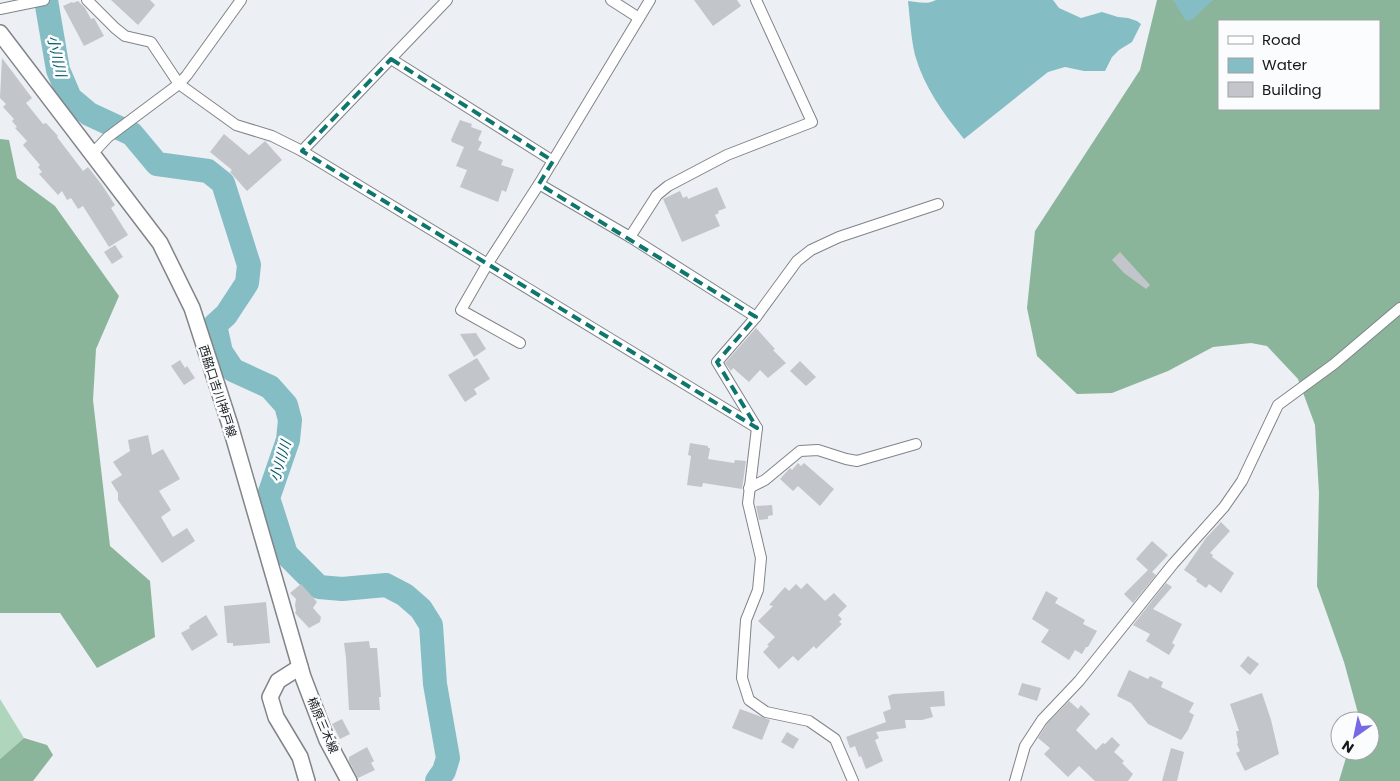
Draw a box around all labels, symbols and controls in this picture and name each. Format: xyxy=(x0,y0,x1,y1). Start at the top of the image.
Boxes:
legend xyxy=(1218,20,1380,110)
text: Road xyxy=(1262,29,1301,50)
water label: 小川川 xyxy=(43,33,72,81)
text: Water xyxy=(1262,54,1308,75)
text: Building xyxy=(1262,79,1322,100)
street label: 西脇口吉川神戸線 xyxy=(195,343,241,439)
water label: 小川川 xyxy=(264,436,296,484)
street label: 楠原三木線 xyxy=(303,694,343,756)
north arrow xyxy=(1330,711,1380,761)
text: N xyxy=(1338,736,1358,758)

